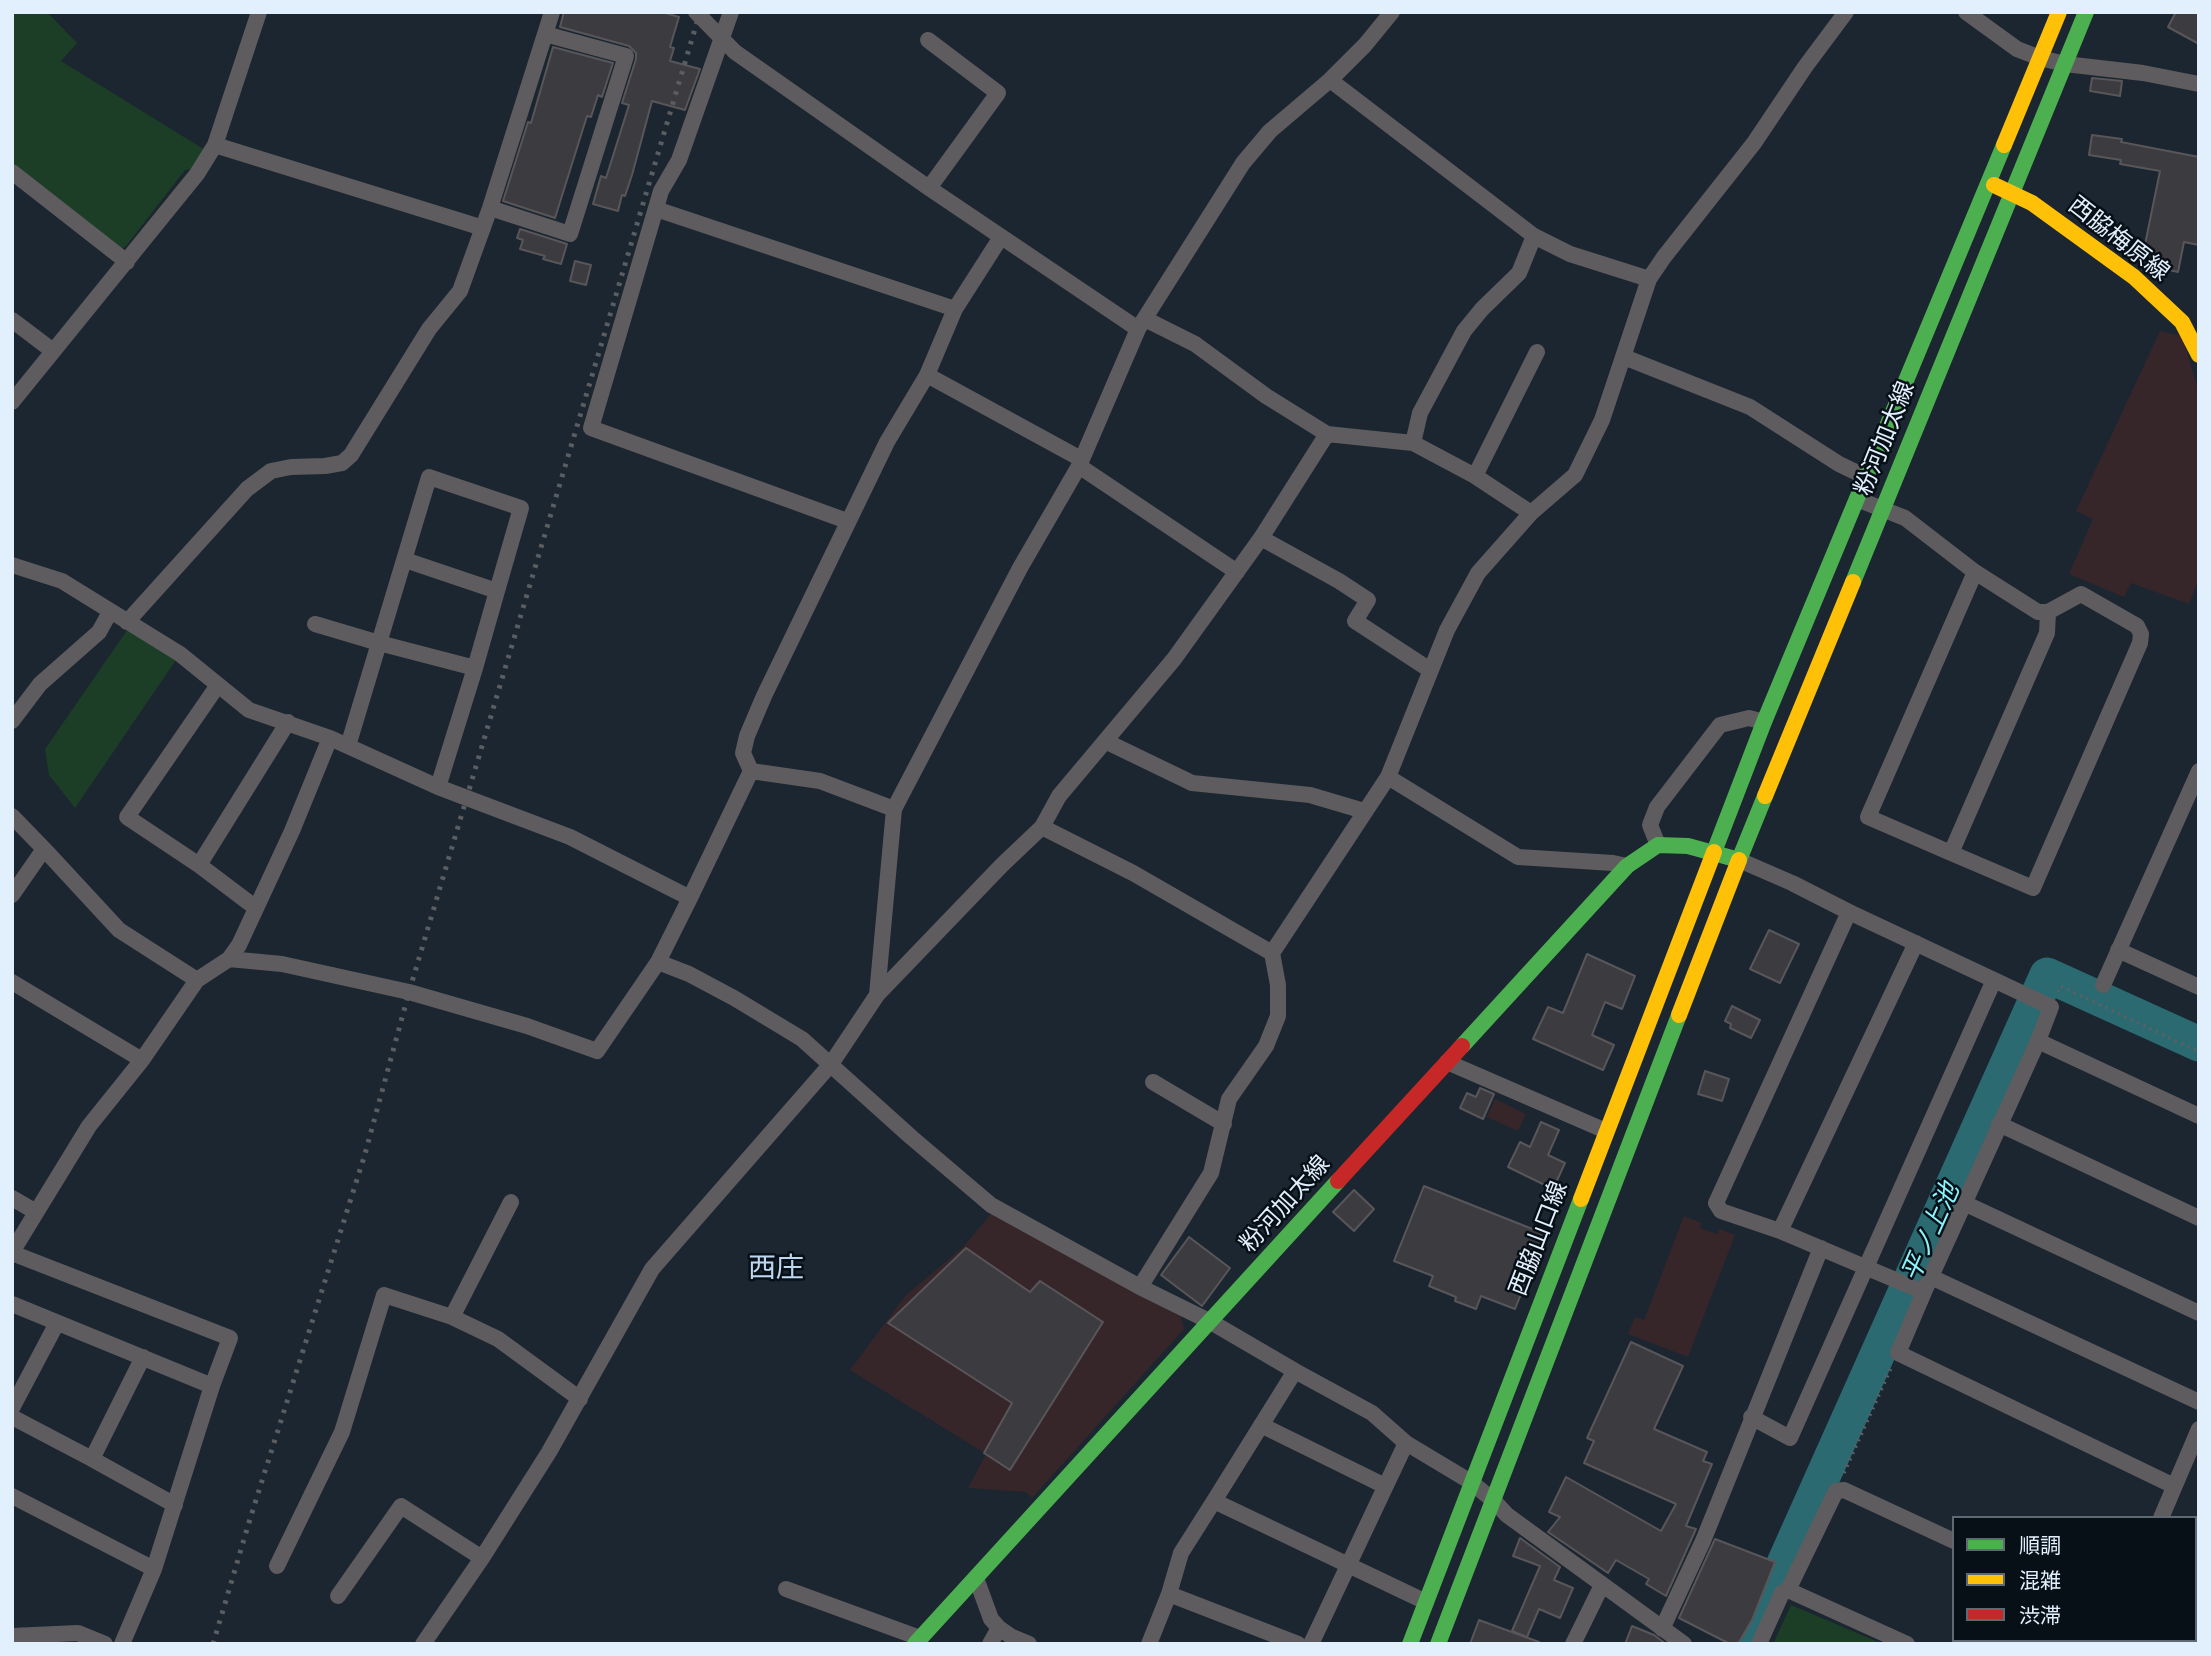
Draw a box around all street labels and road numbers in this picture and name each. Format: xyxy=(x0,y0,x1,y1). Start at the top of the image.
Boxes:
street label: 西脇梅原線 xyxy=(2062,192,2174,288)
street label: 粉河加太線 xyxy=(1850,378,1922,500)
street label: 粉河加太線 xyxy=(1235,1151,1337,1259)
street label: 西脇山口線 xyxy=(1505,1178,1575,1300)

